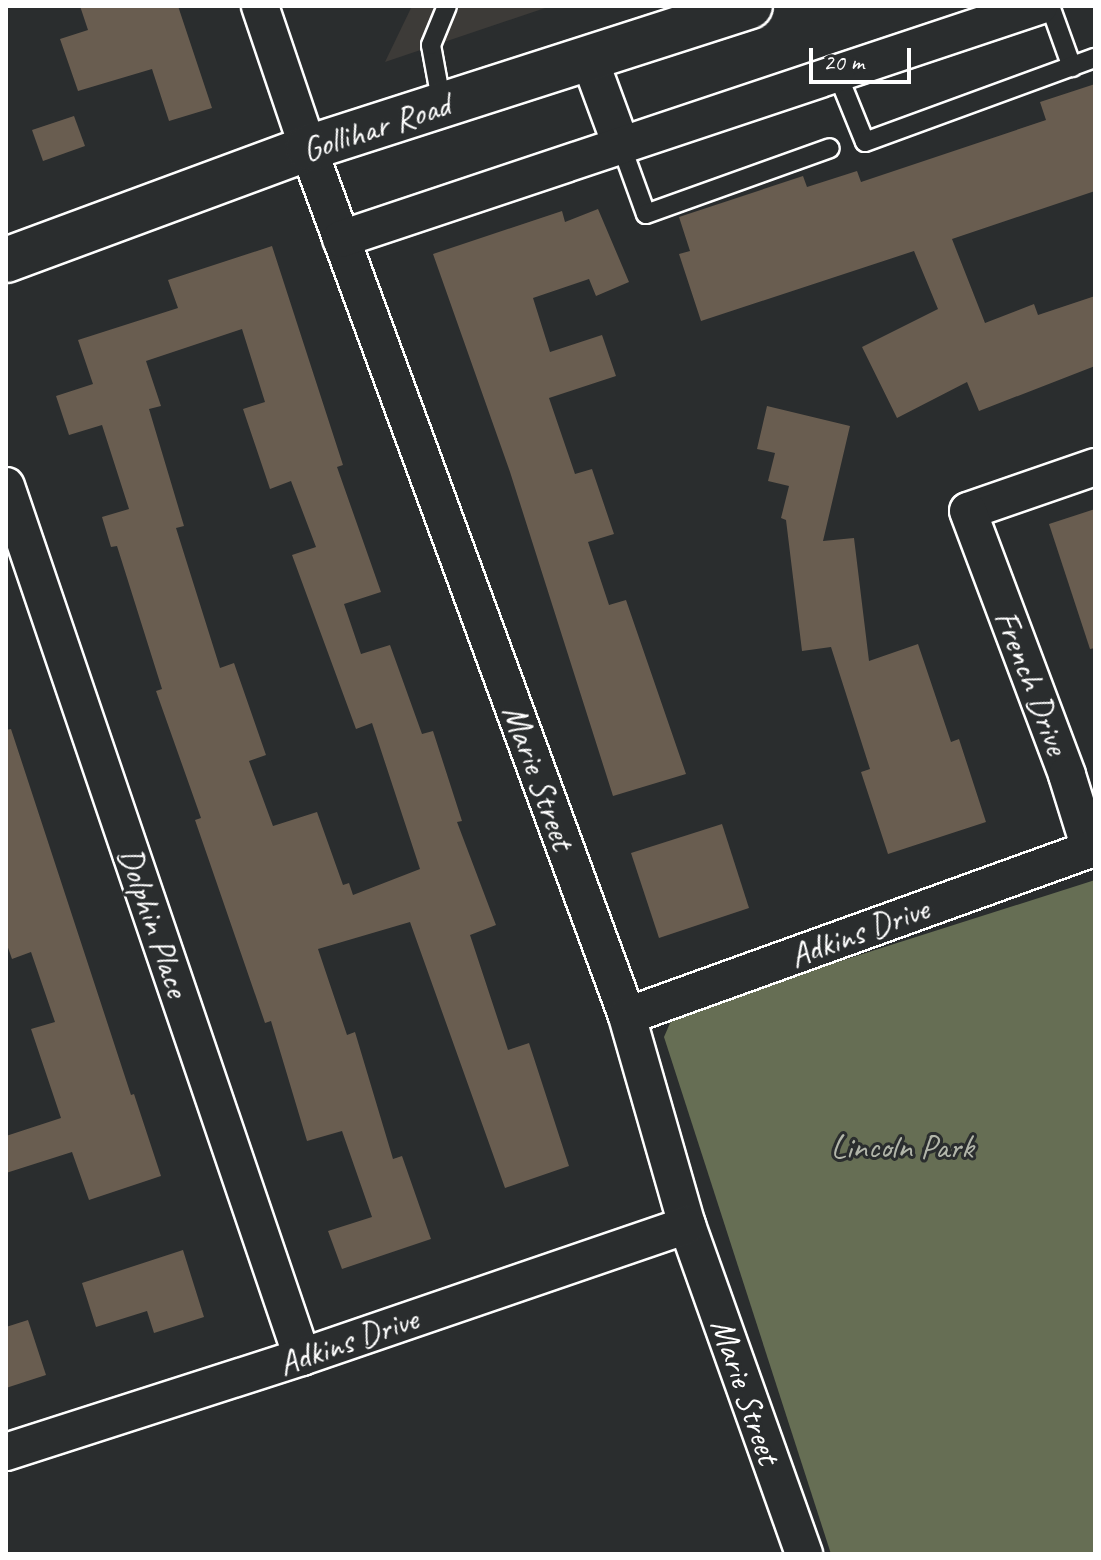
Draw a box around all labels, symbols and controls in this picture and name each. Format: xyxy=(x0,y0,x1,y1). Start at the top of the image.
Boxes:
scale bar xyxy=(813,32,915,82)
text: 20 m xyxy=(823,47,864,77)
street label: Gollihar Road xyxy=(297,84,455,170)
street label: French Drive xyxy=(986,604,1078,760)
street label: Marie Street xyxy=(494,699,584,855)
street label: Dolphin Place xyxy=(109,842,199,1002)
street label: Adkins Drive xyxy=(784,888,934,976)
park label: Lincoln Park xyxy=(830,1127,974,1167)
street label: Adkins Drive xyxy=(273,1298,423,1384)
street label: Marie Street xyxy=(702,1313,790,1469)

